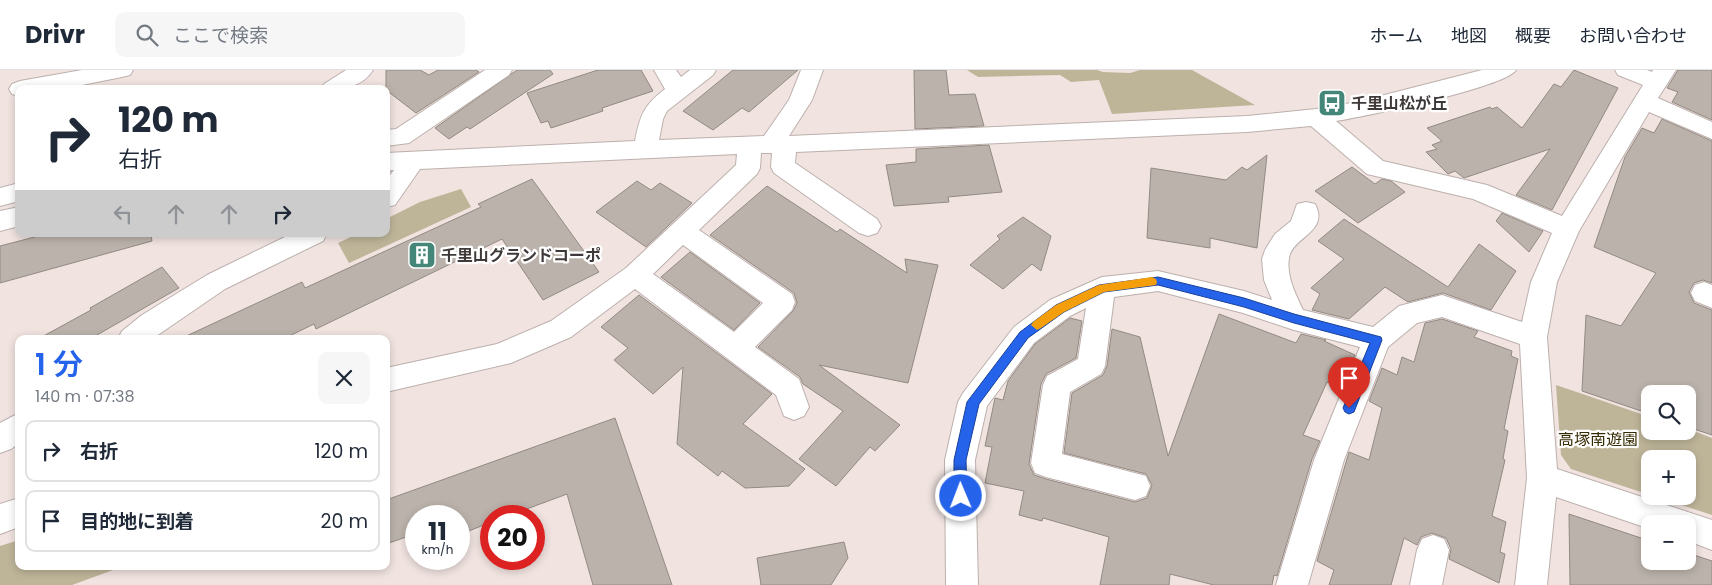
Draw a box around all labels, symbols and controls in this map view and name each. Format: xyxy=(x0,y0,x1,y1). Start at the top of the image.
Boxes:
search box xyxy=(115,12,465,57)
text: Drivr xyxy=(25,18,85,51)
icon: search xyxy=(133,21,161,49)
text: ここで検索 xyxy=(173,22,268,49)
text: ホーム xyxy=(1370,23,1423,48)
text: 地図 xyxy=(1451,23,1487,48)
text: 概要 xyxy=(1515,23,1551,48)
text: お問い合わせ xyxy=(1579,23,1687,48)
bus stop icon: 千里山松が丘 xyxy=(1317,88,1347,118)
place label: 千里山松が丘 xyxy=(1351,92,1447,115)
text: 120 m xyxy=(118,95,218,144)
icon: right xyxy=(35,105,100,170)
text: 右折 xyxy=(118,144,162,175)
icon: left xyxy=(109,200,137,228)
icon: ahead xyxy=(162,200,190,228)
icon: ahead xyxy=(215,200,243,228)
icon: right xyxy=(268,200,296,228)
building icon: 千里山グランドコーポ xyxy=(407,240,437,270)
place label: 千里山グランドコーポ xyxy=(441,244,601,267)
text: 1 分 xyxy=(35,343,83,386)
button: close xyxy=(318,352,370,404)
pin xyxy=(1328,357,1370,408)
icon: arrive xyxy=(1335,364,1363,392)
text: 140 m · 07:38 xyxy=(35,385,135,408)
map controls xyxy=(1641,385,1696,570)
button: search xyxy=(1641,385,1696,440)
park label: 高塚南遊園 xyxy=(1558,428,1638,451)
icon: right xyxy=(37,437,65,465)
text: 右折 xyxy=(80,438,118,465)
text: 120 m xyxy=(314,438,368,465)
button: + xyxy=(1641,450,1696,505)
position arrow xyxy=(934,469,986,521)
speed limit sign: 20 xyxy=(480,505,545,570)
icon: arrive xyxy=(37,507,65,535)
text: 目的地に到着 xyxy=(80,508,194,535)
text: 20 m xyxy=(320,508,368,535)
text: 11 xyxy=(428,514,447,549)
button: − xyxy=(1641,515,1696,570)
text: km/h xyxy=(422,541,453,558)

